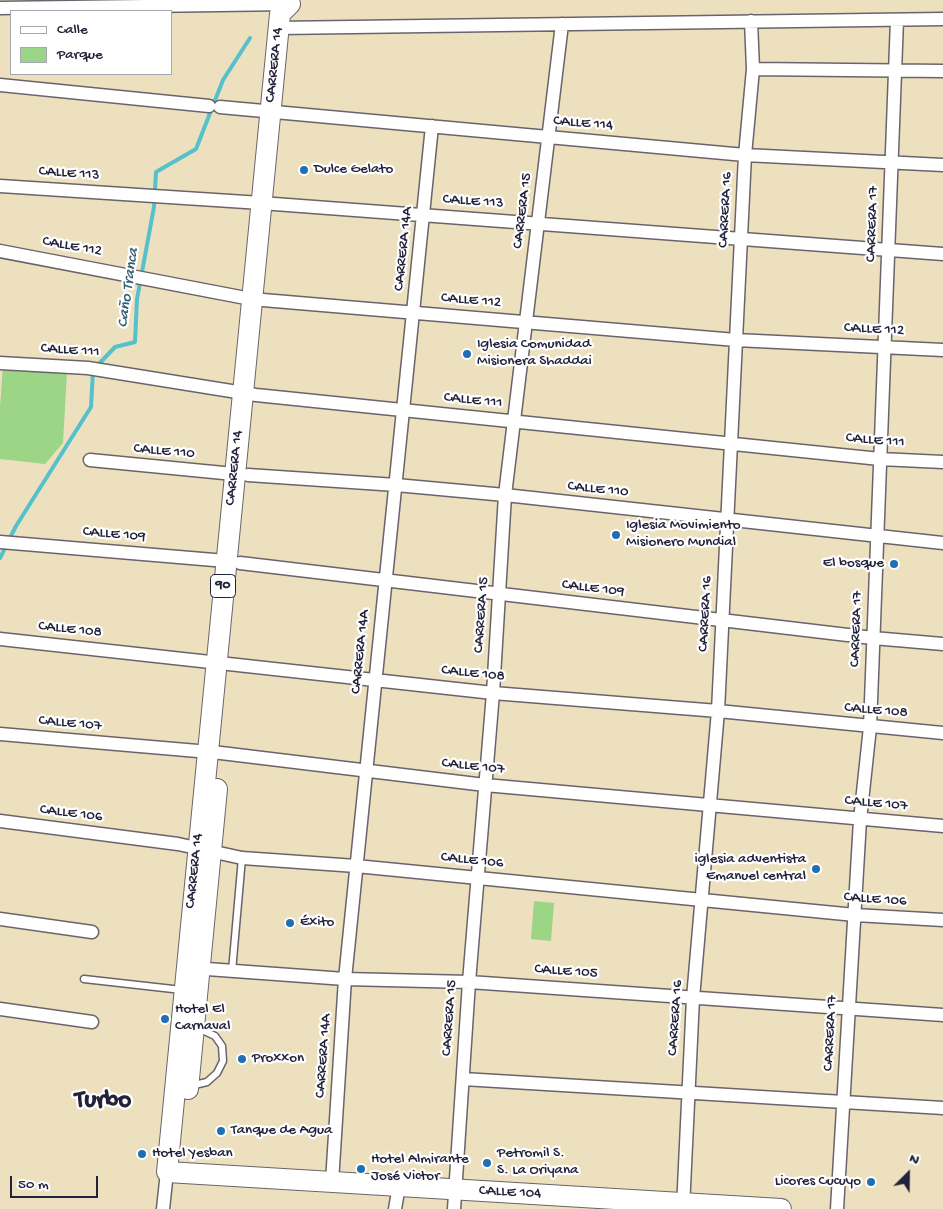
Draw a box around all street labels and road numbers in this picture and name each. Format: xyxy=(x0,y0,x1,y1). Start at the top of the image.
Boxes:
street label: CARRERA 14 xyxy=(262,27,288,103)
street label: CALLE 114 xyxy=(552,112,614,136)
street label: CALLE 113 xyxy=(38,163,100,185)
street label: CARRERA 15 xyxy=(509,172,537,250)
street label: CARRERA 16 xyxy=(715,172,737,248)
street label: CARRERA 17 xyxy=(863,186,883,262)
street label: CALLE 113 xyxy=(442,191,504,213)
street label: CARRERA 14A xyxy=(391,206,417,292)
street label: CALLE 112 xyxy=(41,233,103,261)
street label: CALLE 112 xyxy=(440,289,502,313)
street label: CALLE 112 xyxy=(843,319,905,341)
street label: CALLE 111 xyxy=(40,340,100,362)
street label: CALLE 111 xyxy=(443,389,503,413)
street label: CALLE 111 xyxy=(845,429,905,453)
street label: CARRERA 14 xyxy=(222,430,248,506)
street label: CALLE 110 xyxy=(133,440,195,464)
street label: CALLE 110 xyxy=(566,478,630,502)
street label: CALLE 109 xyxy=(82,523,146,547)
road number: 90 xyxy=(210,574,236,598)
street label: CARRERA 15 xyxy=(470,576,494,654)
street label: CALLE 109 xyxy=(561,576,625,602)
street label: CARRERA 16 xyxy=(695,576,717,652)
street label: CARRERA 17 xyxy=(847,591,867,667)
street label: CARRERA 14A xyxy=(348,609,374,695)
street label: CALLE 108 xyxy=(37,618,103,642)
street label: CALLE 108 xyxy=(440,662,506,686)
street label: CALLE 108 xyxy=(844,699,908,723)
street label: CALLE 107 xyxy=(38,712,102,736)
street label: CALLE 107 xyxy=(441,755,505,779)
street label: CALLE 107 xyxy=(844,792,908,816)
street label: CALLE 106 xyxy=(39,801,103,827)
street label: CARRERA 14 xyxy=(182,833,208,909)
street label: CALLE 106 xyxy=(440,849,504,873)
street label: CALLE 106 xyxy=(843,889,907,911)
street label: CALLE 105 xyxy=(534,961,598,983)
street label: CARRERA 15 xyxy=(438,979,462,1057)
street label: CARRERA 16 xyxy=(664,979,688,1057)
street label: CARRERA 17 xyxy=(820,995,842,1071)
street label: CARRERA 14A xyxy=(312,1013,336,1099)
street label: CALLE 104 xyxy=(478,1182,542,1204)

